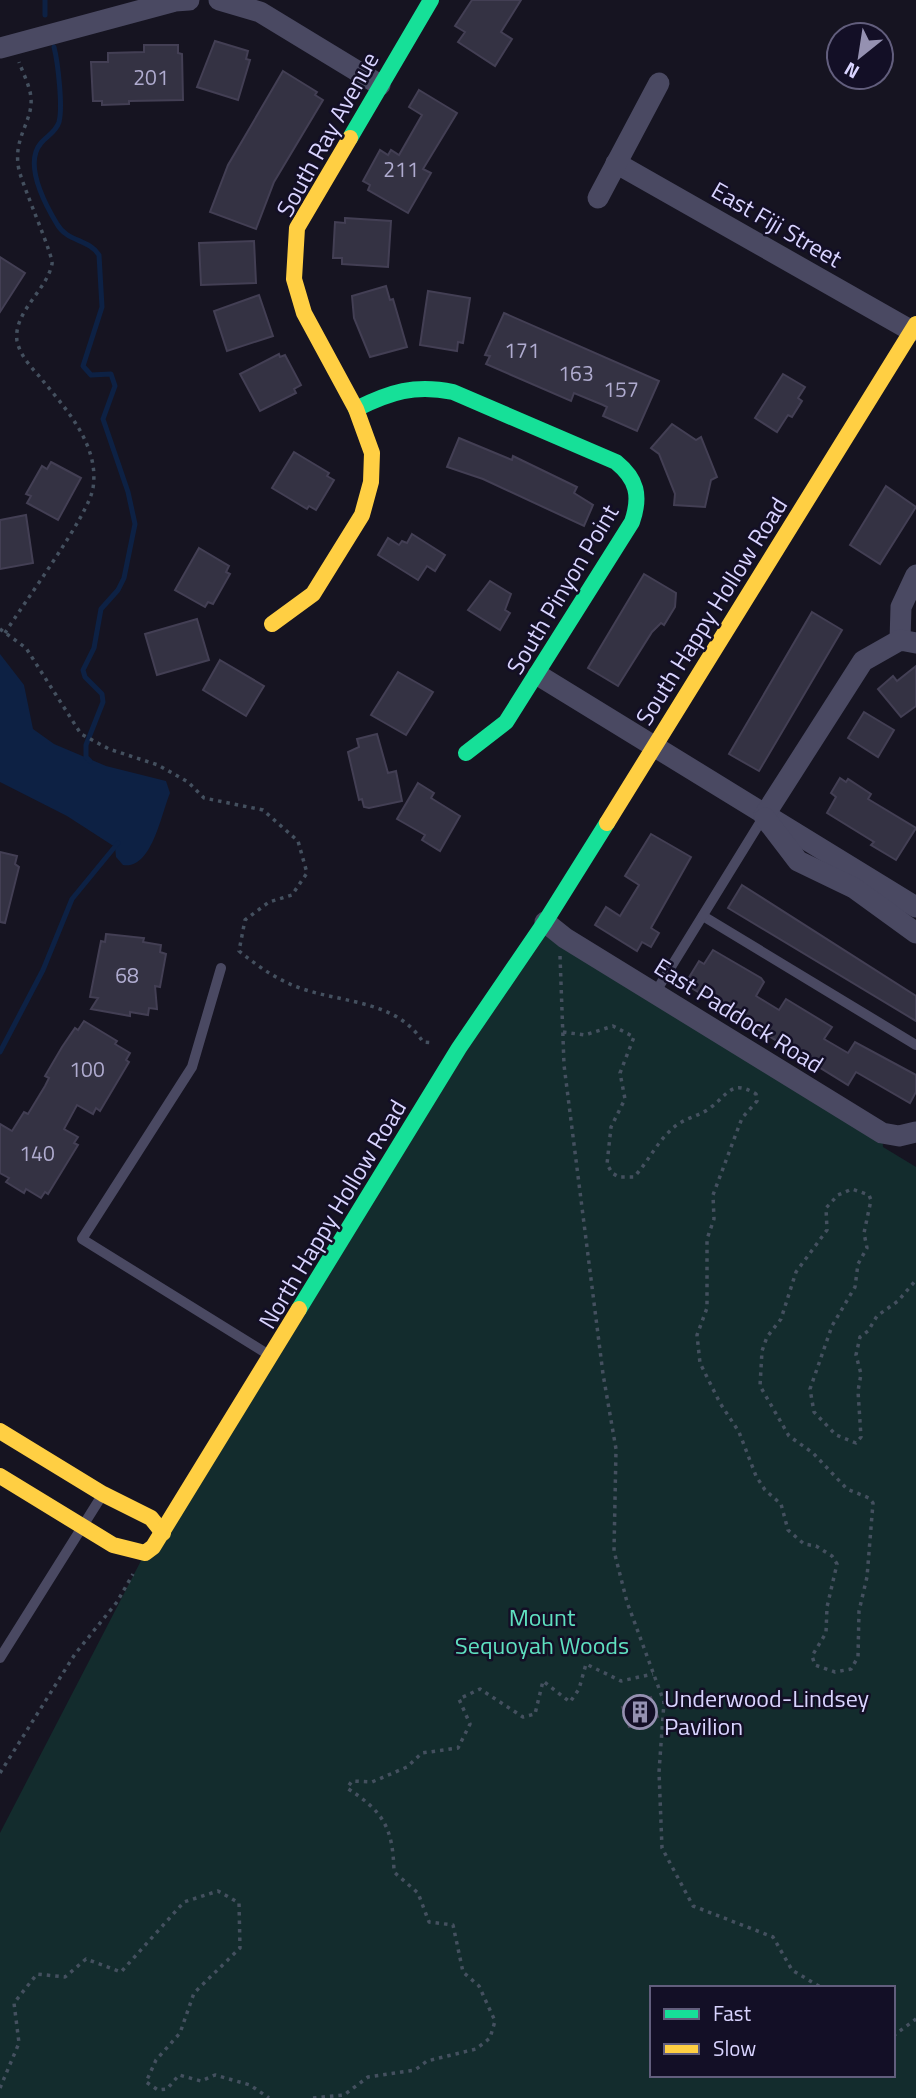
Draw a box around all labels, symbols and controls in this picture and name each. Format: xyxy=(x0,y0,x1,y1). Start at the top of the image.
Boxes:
north arrow xyxy=(825,21,895,91)
street label: South Ray Avenue xyxy=(267,45,387,223)
text: N xyxy=(838,55,864,87)
house number: 201 xyxy=(133,61,169,93)
house number: 211 xyxy=(383,153,419,185)
street label: East Fiji Street xyxy=(705,172,850,276)
house number: 171 xyxy=(504,334,540,366)
house number: 163 xyxy=(558,357,594,389)
house number: 157 xyxy=(603,373,639,405)
street label: South Happy Hollow Road xyxy=(626,490,796,732)
street label: South Pinyon Point xyxy=(497,497,627,681)
street label: East Paddock Road xyxy=(647,948,831,1082)
house number: 68 xyxy=(115,959,139,991)
house number: 100 xyxy=(69,1053,105,1085)
street label: North Happy Hollow Road xyxy=(249,1093,415,1335)
house number: 140 xyxy=(19,1137,55,1169)
park label: Mount Sequoyah Woods xyxy=(455,1599,629,1663)
place label: Underwood-Lindsey Pavilion xyxy=(664,1680,870,1744)
building icon: Underwood-Lindsey Pavilion xyxy=(621,1693,659,1731)
legend xyxy=(650,1986,895,2077)
text: Fast xyxy=(713,1997,752,2029)
text: Slow xyxy=(713,2032,756,2064)

